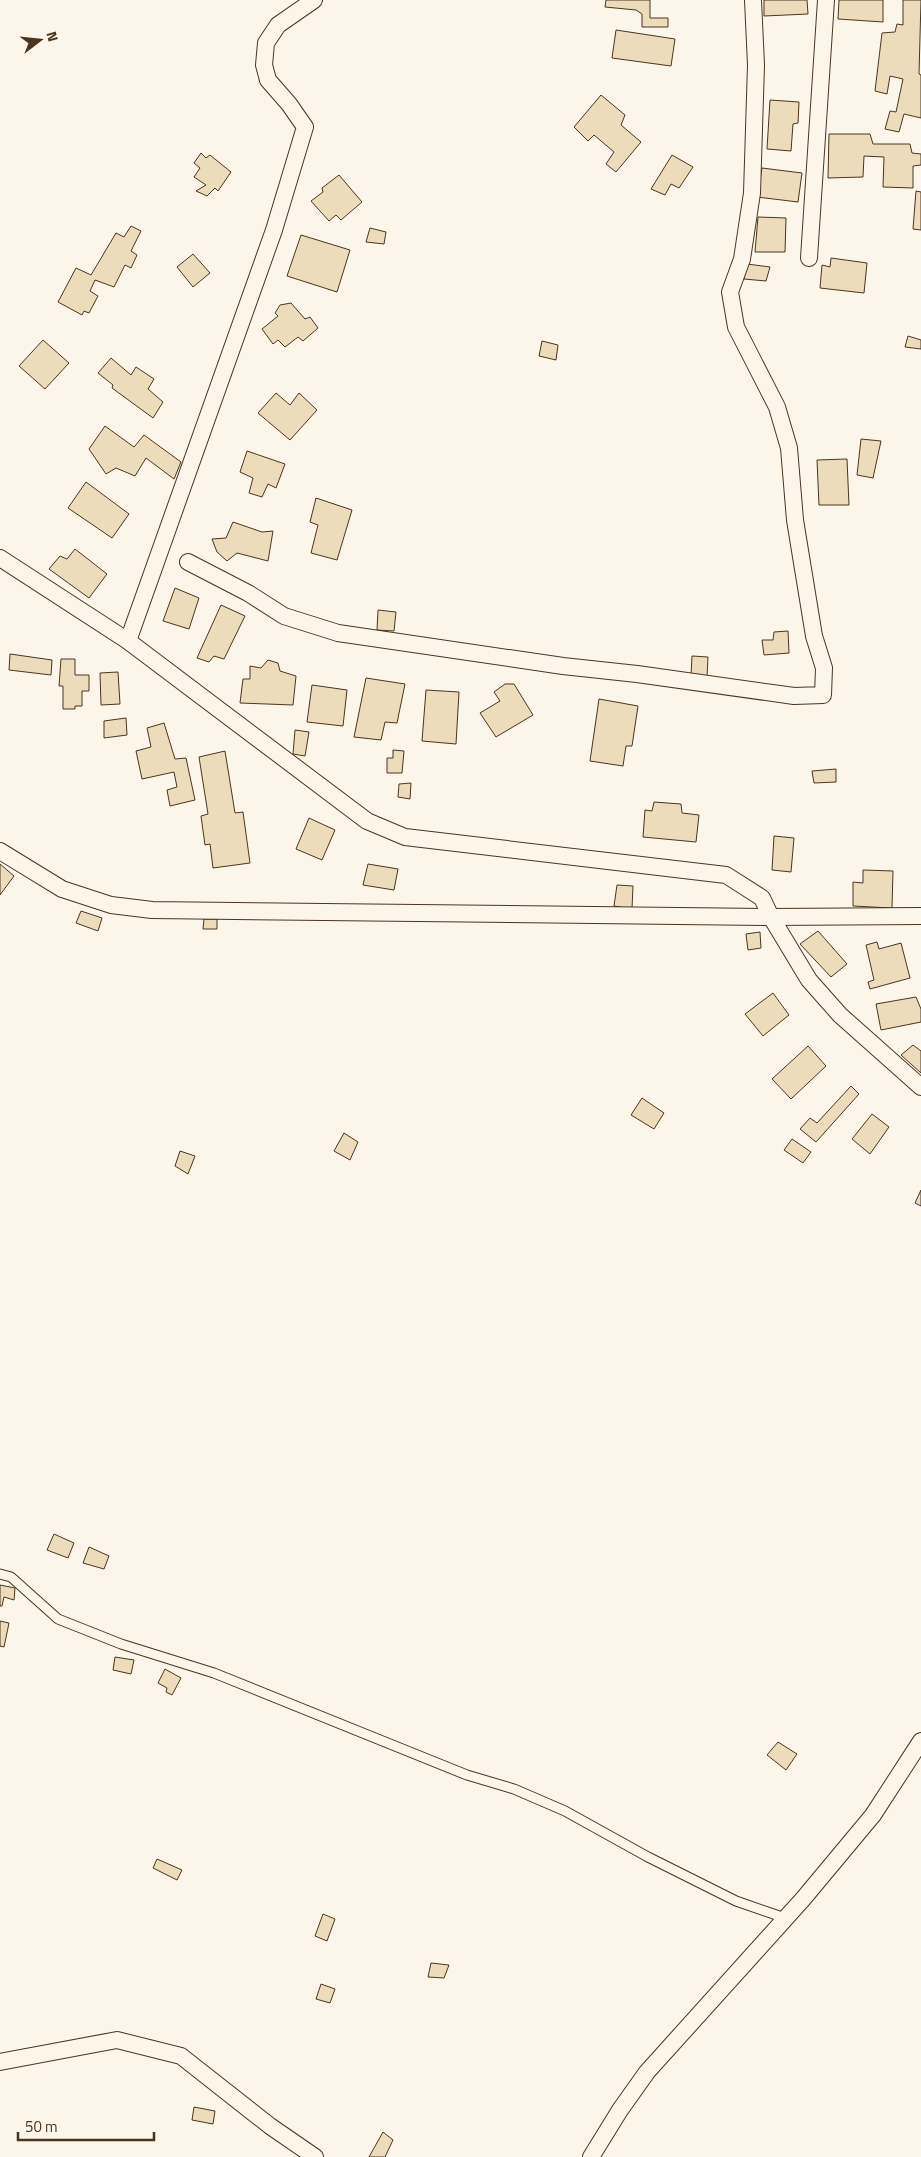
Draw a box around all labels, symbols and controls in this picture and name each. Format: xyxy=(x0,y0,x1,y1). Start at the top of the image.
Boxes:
north arrow xyxy=(15,15,65,65)
text: N xyxy=(42,29,64,44)
scale bar xyxy=(18,2110,154,2142)
text: 50 m xyxy=(25,2115,58,2138)

